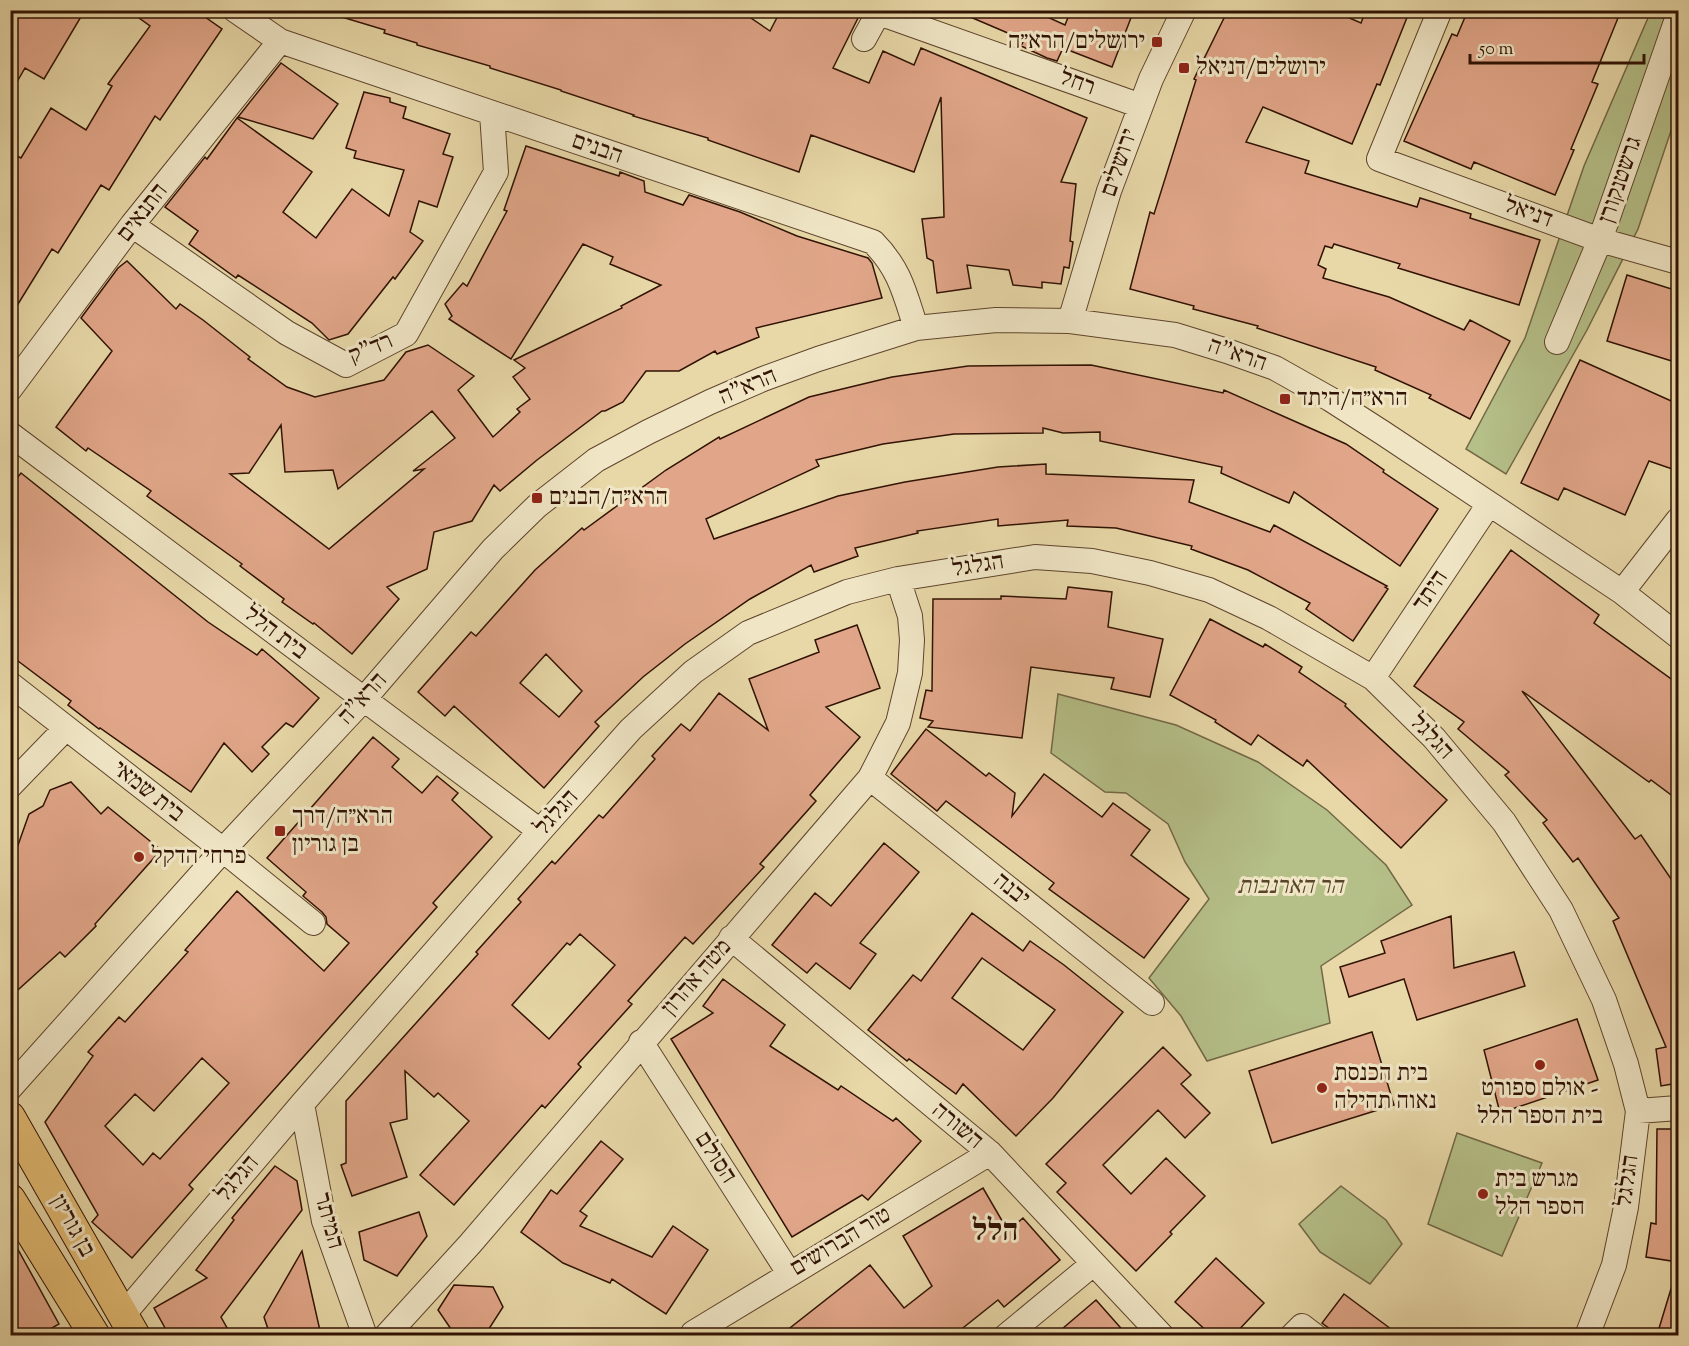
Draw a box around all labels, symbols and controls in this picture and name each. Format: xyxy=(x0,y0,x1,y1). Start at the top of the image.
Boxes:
place label: ירושלים/הרא״ה xyxy=(1008,25,1145,59)
scale bar xyxy=(1470,27,1644,65)
marker: ירושלים/הרא״ה xyxy=(1150,35,1164,49)
text: 50 m xyxy=(1478,37,1514,63)
place label: ירושלים/דניאל xyxy=(1196,51,1326,85)
street label: רחל xyxy=(1054,61,1100,105)
marker: ירושלים/דניאל xyxy=(1177,61,1191,75)
street label: הבנים xyxy=(567,124,627,174)
street label: ירושלים xyxy=(1093,124,1147,202)
street label: גרשטנקורן xyxy=(1590,132,1652,228)
street label: התנאים xyxy=(109,176,177,250)
street label: דניאל xyxy=(1499,189,1557,237)
street label: רד"ק xyxy=(344,325,398,373)
street label: הרא"ה xyxy=(1203,329,1271,381)
street label: הרא"ה xyxy=(713,360,783,414)
place label: הרא״ה/היתד xyxy=(1297,382,1408,416)
marker: הרא״ה/היתד xyxy=(1278,392,1292,406)
place label: הרא״ה/הבנים xyxy=(549,481,668,515)
marker: הרא״ה/הבנים xyxy=(530,491,544,505)
street label: הגלגל xyxy=(949,545,1007,587)
street label: היתד xyxy=(1405,563,1457,619)
street label: בית הלל xyxy=(236,598,314,668)
street label: הרא"ה xyxy=(330,665,396,733)
street label: הגלגל xyxy=(1401,706,1461,768)
street label: בית שמאי xyxy=(105,753,191,831)
street label: הגלגל xyxy=(527,782,587,844)
place label: הרא״ה/דרך בן גוריון xyxy=(292,800,393,862)
marker: הרא״ה/דרך בן גוריון xyxy=(273,824,287,838)
place label: פרחי הדקל xyxy=(151,840,247,874)
marker: פרחי הדקל xyxy=(132,850,146,864)
street label: יבנה xyxy=(985,865,1037,915)
park label: הר הארנבות xyxy=(1237,870,1345,904)
street label: מטה אהרון xyxy=(654,932,740,1024)
place label: בית הכנסת נאוה תהילה xyxy=(1334,1057,1436,1119)
marker: אולם ספורט - בית הספר הלל xyxy=(1533,1058,1547,1072)
place label: אולם ספורט - בית הספר הלל xyxy=(1477,1072,1603,1134)
marker: בית הכנסת נאוה תהילה xyxy=(1315,1081,1329,1095)
street label: השורה xyxy=(924,1094,990,1158)
street label: הסולם xyxy=(685,1125,745,1191)
street label: הגלגל xyxy=(208,1148,268,1210)
street label: הגלגל xyxy=(1608,1153,1648,1209)
place label: מגרש בית הספר הלל xyxy=(1495,1163,1585,1225)
marker: מגרש בית הספר הלל xyxy=(1476,1187,1490,1201)
street label: בן גוריון xyxy=(41,1188,103,1264)
street label: המיתר xyxy=(304,1189,352,1253)
street label: טור הברושים xyxy=(784,1198,898,1286)
district label: הלל xyxy=(972,1211,1018,1254)

